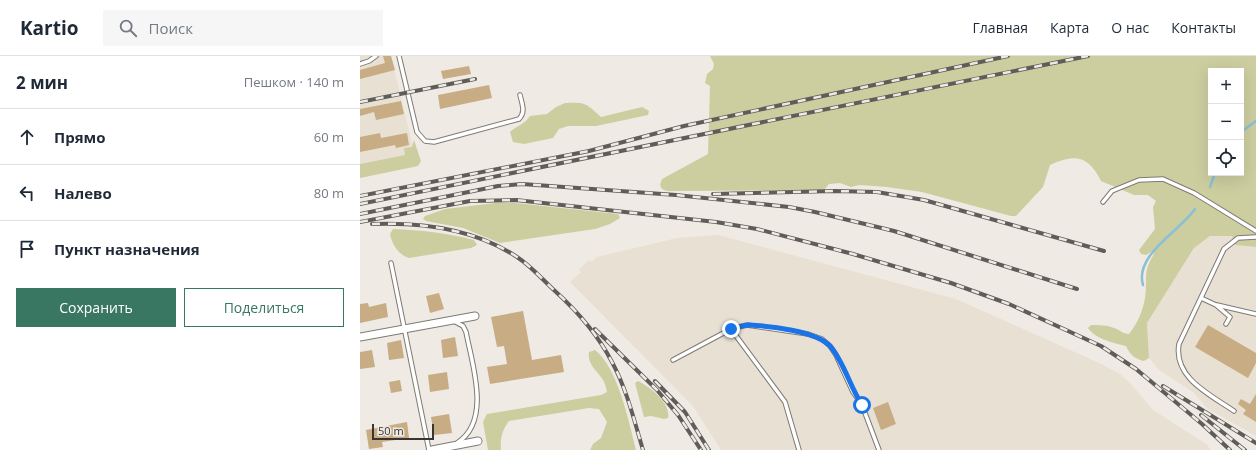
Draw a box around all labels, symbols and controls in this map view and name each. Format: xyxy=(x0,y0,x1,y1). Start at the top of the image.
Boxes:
search box xyxy=(103,10,383,46)
text: Kartio xyxy=(20,15,79,41)
icon: search xyxy=(117,17,139,39)
text: Поиск xyxy=(149,18,193,38)
text: Главная xyxy=(973,18,1028,37)
text: Карта xyxy=(1050,18,1089,37)
text: О нас xyxy=(1111,18,1149,37)
text: Контакты xyxy=(1171,18,1236,37)
map controls xyxy=(1208,68,1244,176)
button: + xyxy=(1208,68,1244,104)
text: 2 мин xyxy=(16,71,68,94)
text: Пешком · 140 m xyxy=(244,73,344,91)
button: − xyxy=(1208,104,1244,140)
icon: ahead xyxy=(16,126,38,148)
text: Прямо xyxy=(54,127,106,147)
text: 60 m xyxy=(314,128,344,146)
button: locate xyxy=(1208,140,1244,176)
icon: left xyxy=(16,182,38,204)
text: Налево xyxy=(54,183,112,203)
text: 80 m xyxy=(314,184,344,202)
icon: arrive xyxy=(16,238,38,260)
text: Пункт назначения xyxy=(54,239,200,259)
button: Сохранить xyxy=(16,288,176,327)
button: Поделиться xyxy=(184,288,344,327)
route end xyxy=(722,320,740,338)
route start xyxy=(853,396,871,414)
scale bar xyxy=(372,422,434,441)
text: 50 m xyxy=(378,423,404,438)

